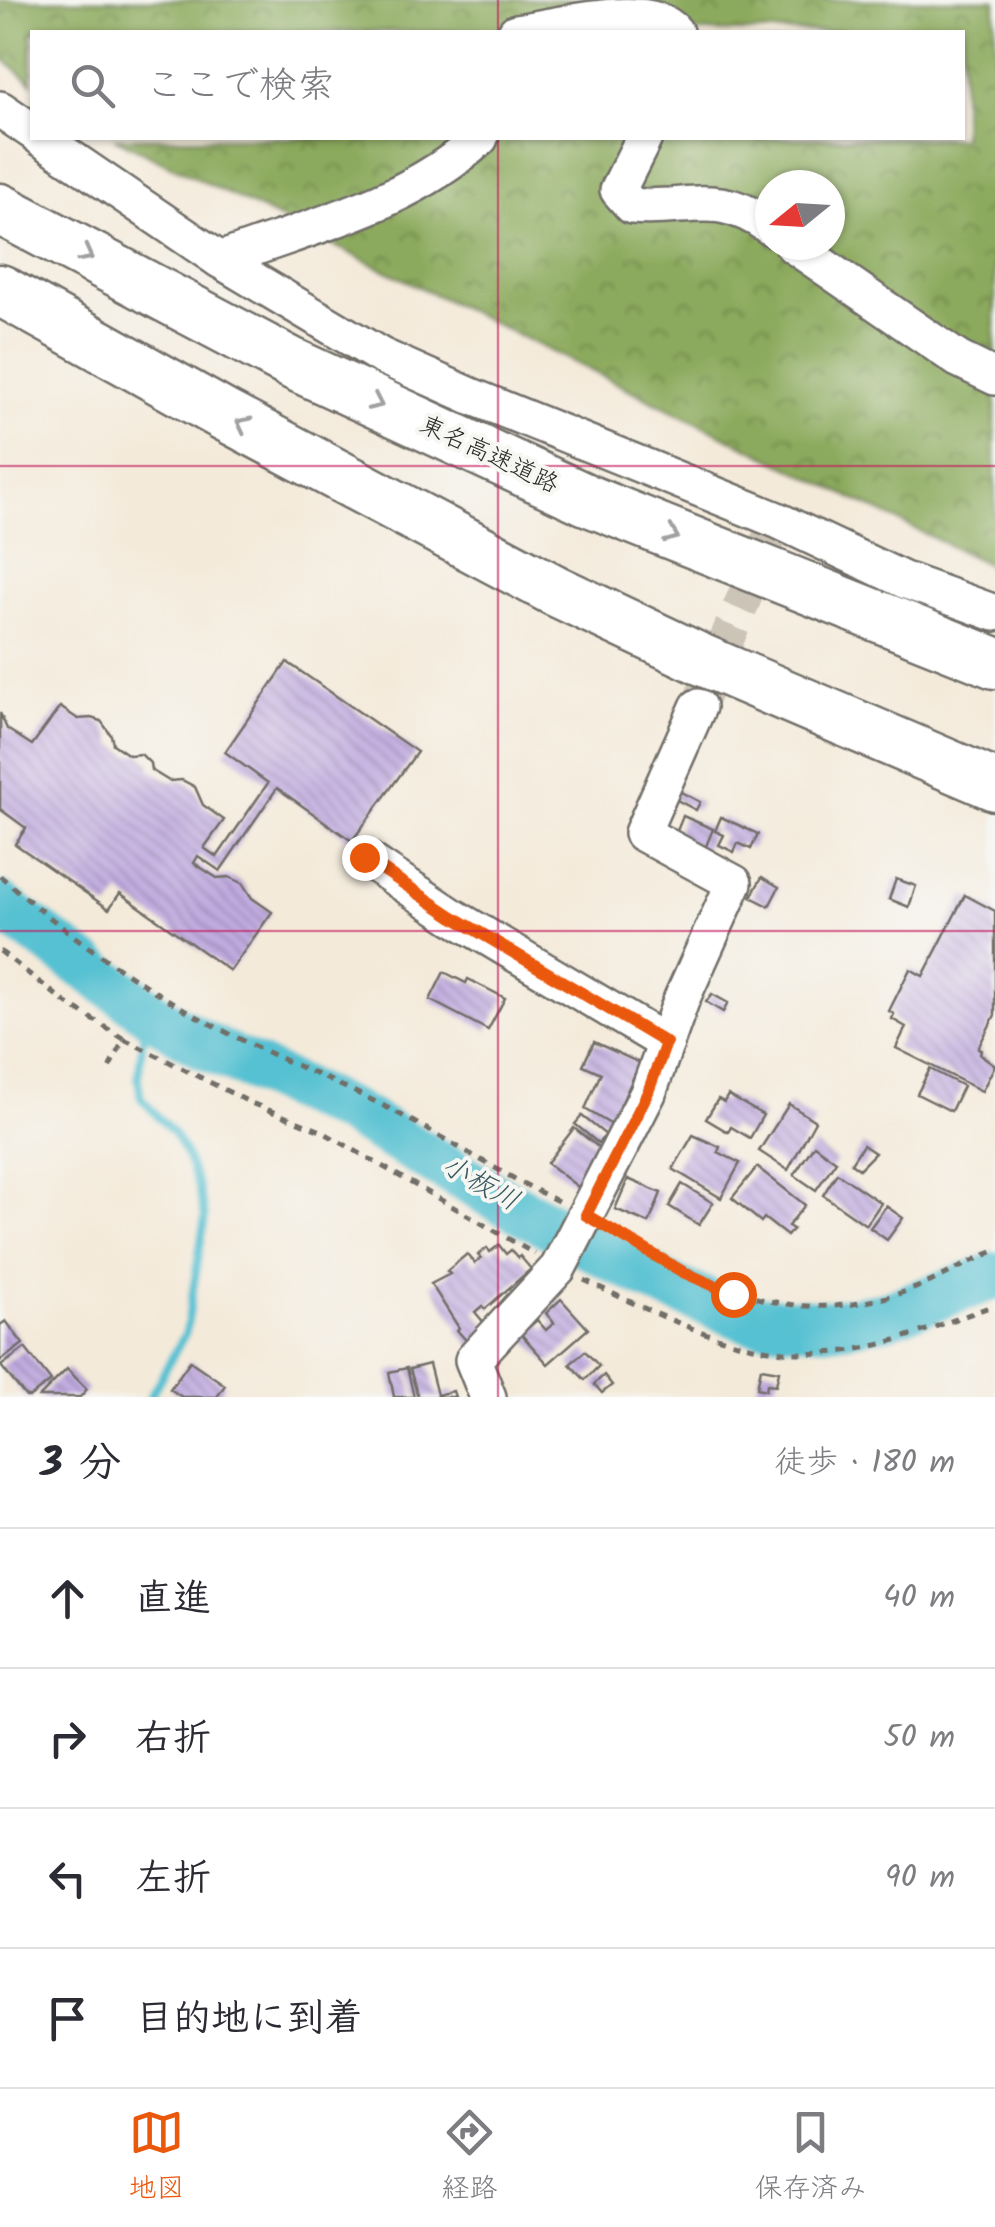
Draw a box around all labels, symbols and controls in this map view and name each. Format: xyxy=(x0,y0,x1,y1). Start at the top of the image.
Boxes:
search box xyxy=(30,30,965,140)
text: ここで検索 xyxy=(145,57,335,117)
icon: search xyxy=(65,58,120,113)
north arrow xyxy=(755,170,845,260)
one-way arrow xyxy=(76,243,94,262)
one-way arrow xyxy=(366,390,384,410)
street label: 東名高速道路 xyxy=(413,405,565,505)
one-way arrow xyxy=(236,417,254,437)
one-way arrow xyxy=(663,524,680,544)
route end xyxy=(342,835,388,881)
water label: 小板川 xyxy=(432,1144,528,1224)
route start xyxy=(711,1272,757,1318)
text: 3 分 xyxy=(40,1431,121,1498)
text: 徒歩 · 180 m xyxy=(774,1438,955,1489)
text: 直進 xyxy=(135,1570,211,1630)
icon: ahead xyxy=(40,1571,95,1626)
text: 40 m xyxy=(883,1573,955,1624)
text: 右折 xyxy=(135,1710,211,1770)
icon: right xyxy=(40,1711,95,1766)
text: 50 m xyxy=(884,1713,955,1764)
text: 左折 xyxy=(135,1850,211,1910)
icon: left xyxy=(40,1851,95,1906)
text: 90 m xyxy=(885,1853,955,1904)
text: 目的地に到着 xyxy=(135,1990,363,2050)
icon: arrive xyxy=(40,1991,95,2046)
tab: 地図 xyxy=(128,2105,185,2212)
tab: 経路 xyxy=(441,2105,498,2212)
tab: 保存済み xyxy=(754,2105,867,2212)

